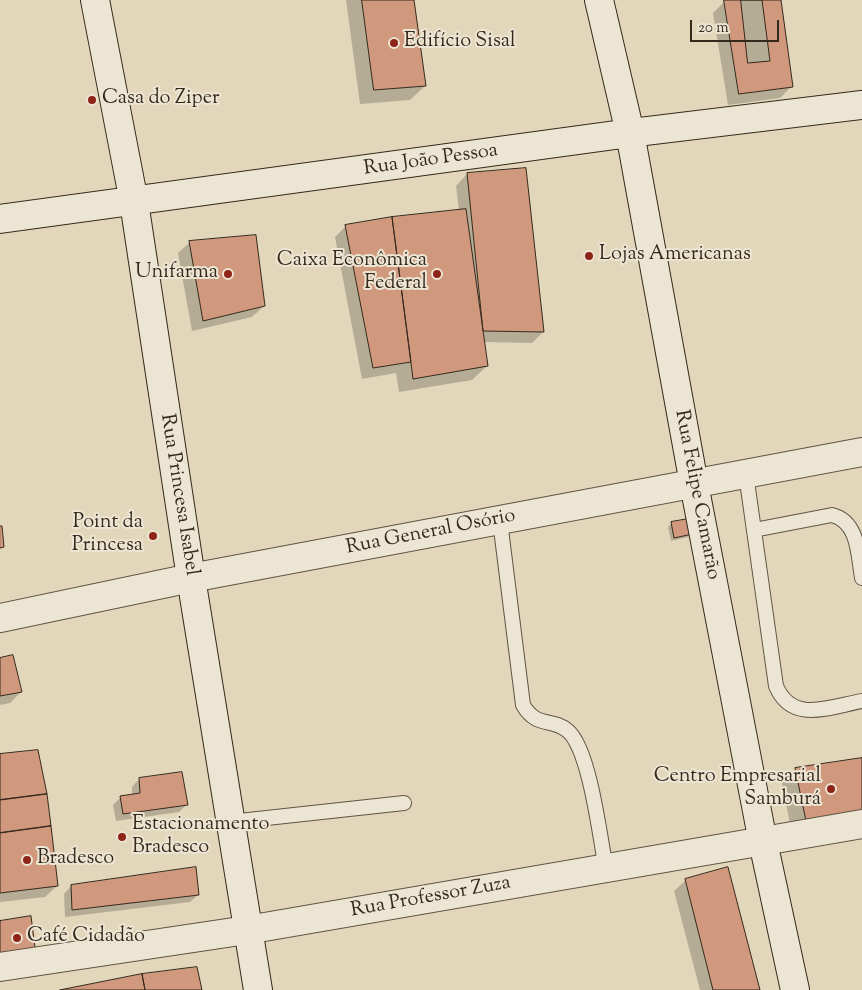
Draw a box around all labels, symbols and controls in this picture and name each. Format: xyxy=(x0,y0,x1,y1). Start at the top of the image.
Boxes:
scale bar xyxy=(692,10,781,42)
text: 20 m xyxy=(698,18,729,39)
place label: Edifício Sisal xyxy=(404,31,516,55)
marker: Edifício Sisal xyxy=(388,37,400,49)
place label: Casa do Ziper xyxy=(102,88,219,112)
marker: Casa do Ziper xyxy=(86,94,98,106)
street label: Rua João Pessoa xyxy=(362,140,500,182)
place label: Lojas Americanas xyxy=(599,244,751,268)
place label: Caixa Econômica Federal xyxy=(277,250,427,297)
marker: Lojas Americanas xyxy=(583,250,595,262)
place label: Unifarma xyxy=(135,262,218,286)
marker: Unifarma xyxy=(222,268,234,280)
marker: Caixa Econômica Federal xyxy=(431,268,443,280)
street label: Rua Felipe Camarão xyxy=(668,408,724,582)
street label: Rua Princesa Isabel xyxy=(153,412,203,578)
street label: Rua General Osório xyxy=(344,505,518,561)
place label: Point da Princesa xyxy=(72,512,143,559)
marker: Point da Princesa xyxy=(147,530,159,542)
place label: Centro Empresarial Samburá xyxy=(654,766,821,813)
marker: Centro Empresarial Samburá xyxy=(825,783,837,795)
place label: Estacionamento Bradesco xyxy=(132,814,269,861)
marker: Estacionamento Bradesco xyxy=(116,831,128,843)
place label: Bradesco xyxy=(37,848,114,872)
marker: Bradesco xyxy=(21,854,33,866)
street label: Rua Professor Zuza xyxy=(349,872,513,924)
place label: Café Cidadão xyxy=(27,926,145,950)
marker: Café Cidadão xyxy=(11,932,23,944)

